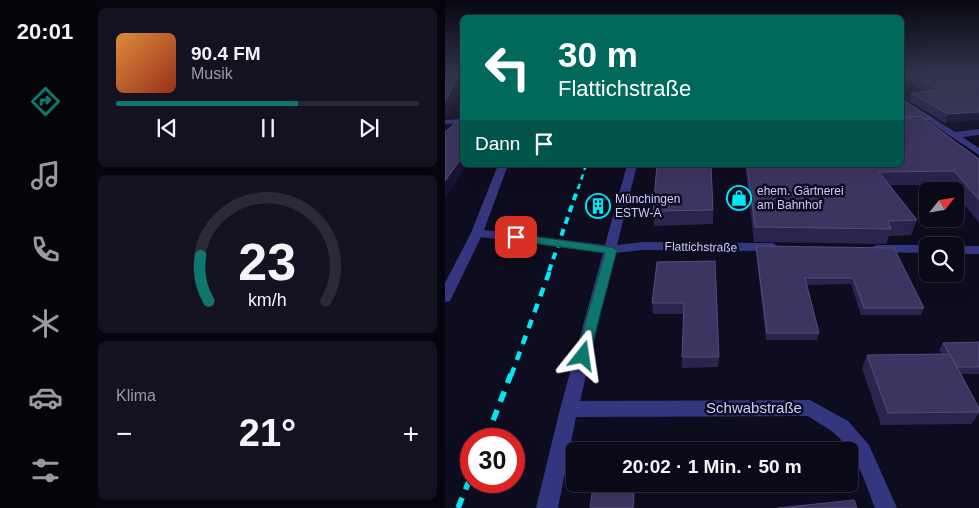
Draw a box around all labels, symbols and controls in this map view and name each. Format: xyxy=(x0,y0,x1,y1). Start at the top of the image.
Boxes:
text: 20:01 xyxy=(17,19,73,44)
icon: left xyxy=(475,35,540,100)
text: 30 m xyxy=(558,35,638,74)
text: 90.4 FM xyxy=(191,43,261,64)
text: Musik xyxy=(191,65,233,82)
text: Flattichstraße xyxy=(558,76,691,101)
icon: directions xyxy=(28,84,63,119)
icon: previous xyxy=(153,114,181,142)
icon: pause xyxy=(254,114,282,142)
icon: next xyxy=(355,114,383,142)
icon: arrive xyxy=(530,130,558,158)
text: Dann xyxy=(475,133,520,154)
icon: music xyxy=(28,158,63,193)
north arrow xyxy=(919,182,964,228)
map controls xyxy=(919,182,964,282)
place label: ehem. Gärtnerei am Bahnhof xyxy=(757,184,844,212)
shop icon: ehem. Gärtnerei am Bahnhof xyxy=(726,185,752,211)
place label: Münchingen ESTW-A xyxy=(615,192,680,220)
building icon: Münchingen ESTW-A xyxy=(585,193,611,219)
pin xyxy=(495,216,537,258)
icon: arrive xyxy=(502,223,530,251)
icon: phone xyxy=(28,232,63,267)
text: 23 xyxy=(239,233,296,291)
button: search xyxy=(919,237,964,282)
street label: Flattichstraße xyxy=(665,239,738,255)
text: km/h xyxy=(248,290,287,310)
icon: climate xyxy=(28,306,63,341)
position arrow xyxy=(556,329,608,381)
icon: car xyxy=(28,380,63,415)
text: Klima xyxy=(116,387,156,404)
street label: Schwabstraße xyxy=(706,399,802,416)
text: 21° xyxy=(239,412,296,454)
text: − xyxy=(116,418,132,449)
text: + xyxy=(403,418,419,449)
speed limit sign: 30 xyxy=(460,428,525,493)
icon: filters xyxy=(28,453,63,488)
text: 20:02 · 1 Min. · 50 m xyxy=(622,456,802,477)

